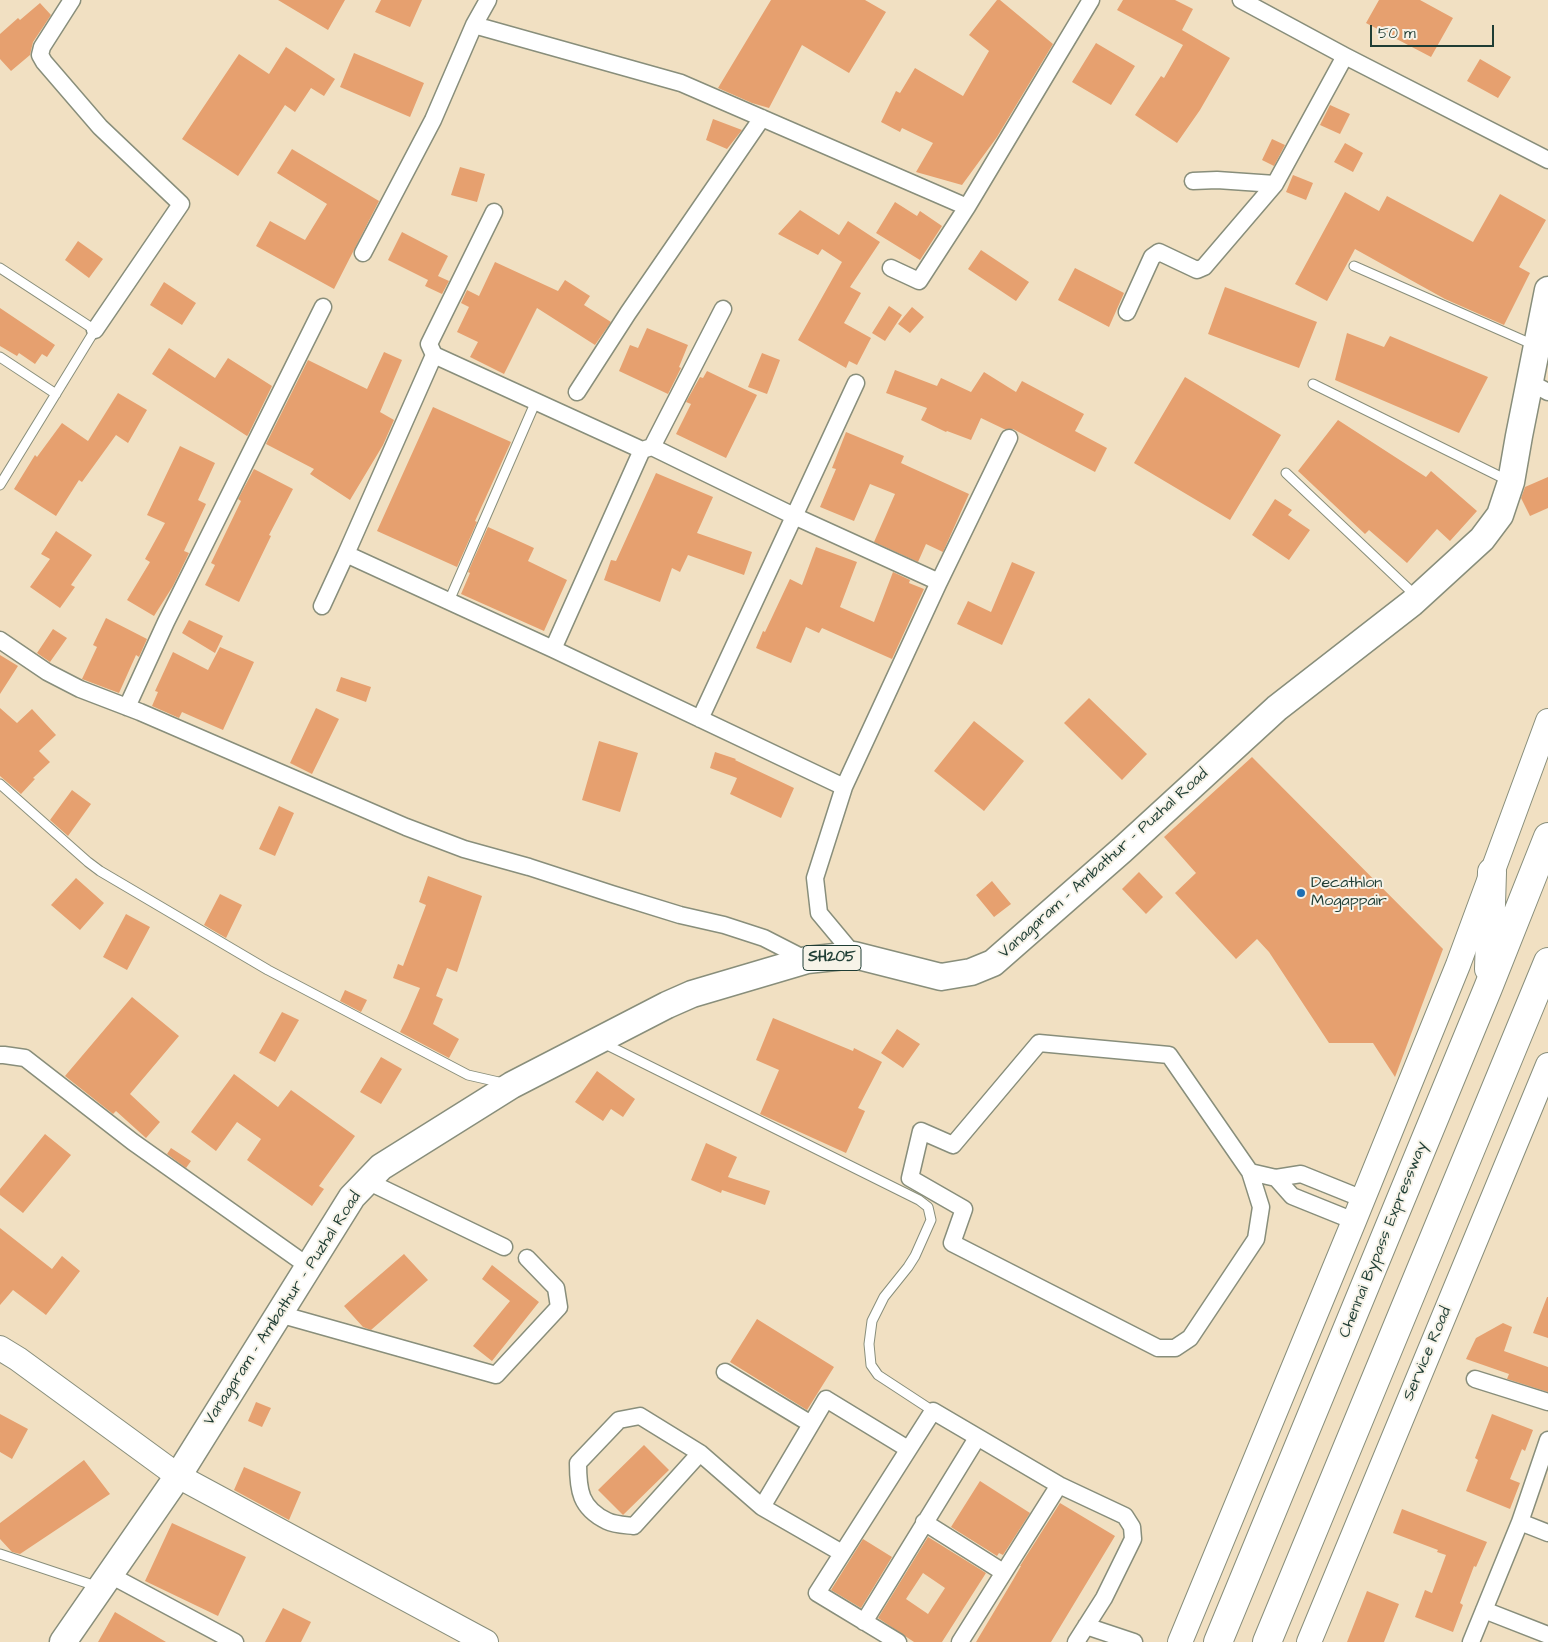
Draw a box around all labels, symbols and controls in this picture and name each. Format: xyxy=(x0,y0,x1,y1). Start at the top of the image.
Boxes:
scale bar xyxy=(1373,15,1497,47)
text: 50 m xyxy=(1378,23,1416,44)
street label: Vanagaram - Ambathur - Puzhal Road xyxy=(995,765,1213,963)
place label: Decathlon Mogappair xyxy=(1311,874,1387,912)
marker: Decathlon Mogappair xyxy=(1295,887,1307,899)
road number: SH205 xyxy=(803,946,861,970)
street label: Chennai Bypass Expressway xyxy=(1336,1139,1432,1341)
street label: Vanagaram - Ambathur - Puzhal Road xyxy=(200,1189,366,1429)
street label: Service Road xyxy=(1400,1304,1456,1404)

